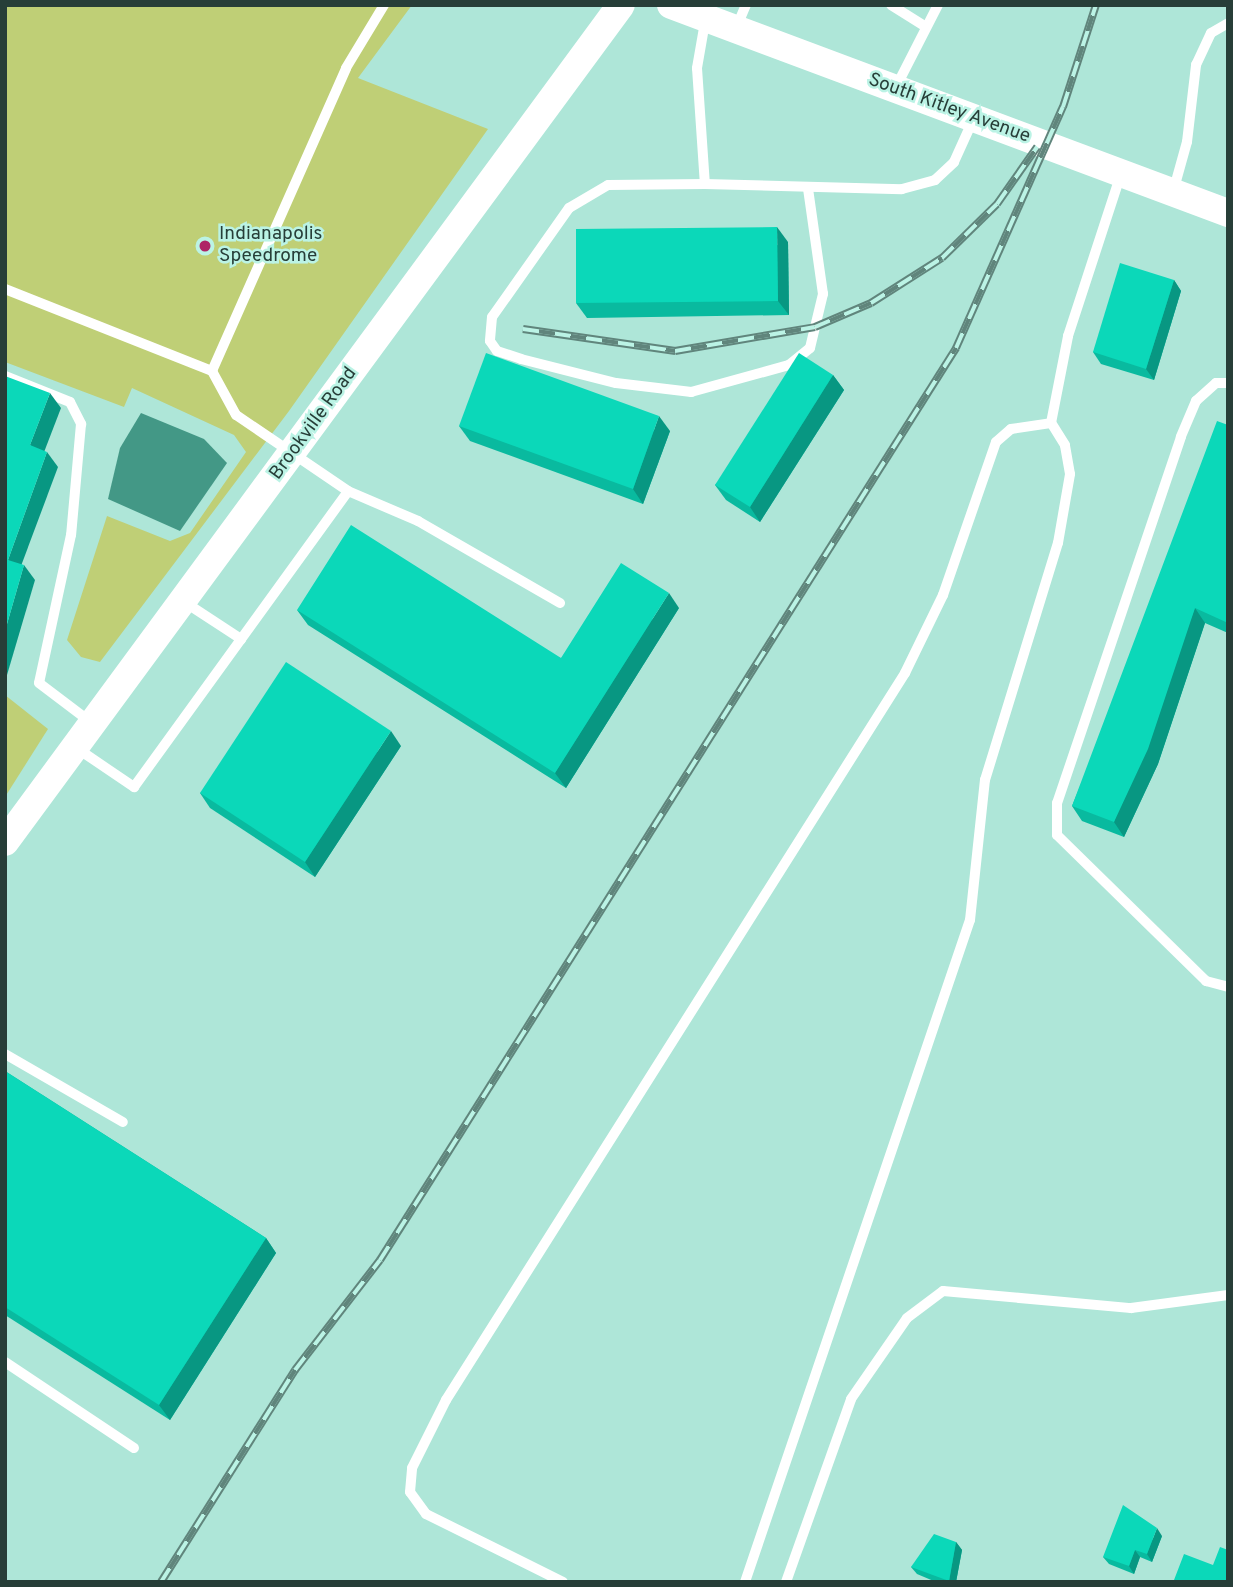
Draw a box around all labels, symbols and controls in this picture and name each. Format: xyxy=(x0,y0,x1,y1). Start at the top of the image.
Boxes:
street label: South Kitley Avenue xyxy=(865,69,1033,149)
place label: Indianapolis Speedrome xyxy=(219,224,322,268)
marker: Indianapolis Speedrome xyxy=(197,238,213,254)
street label: Brookville Road xyxy=(265,363,363,485)

